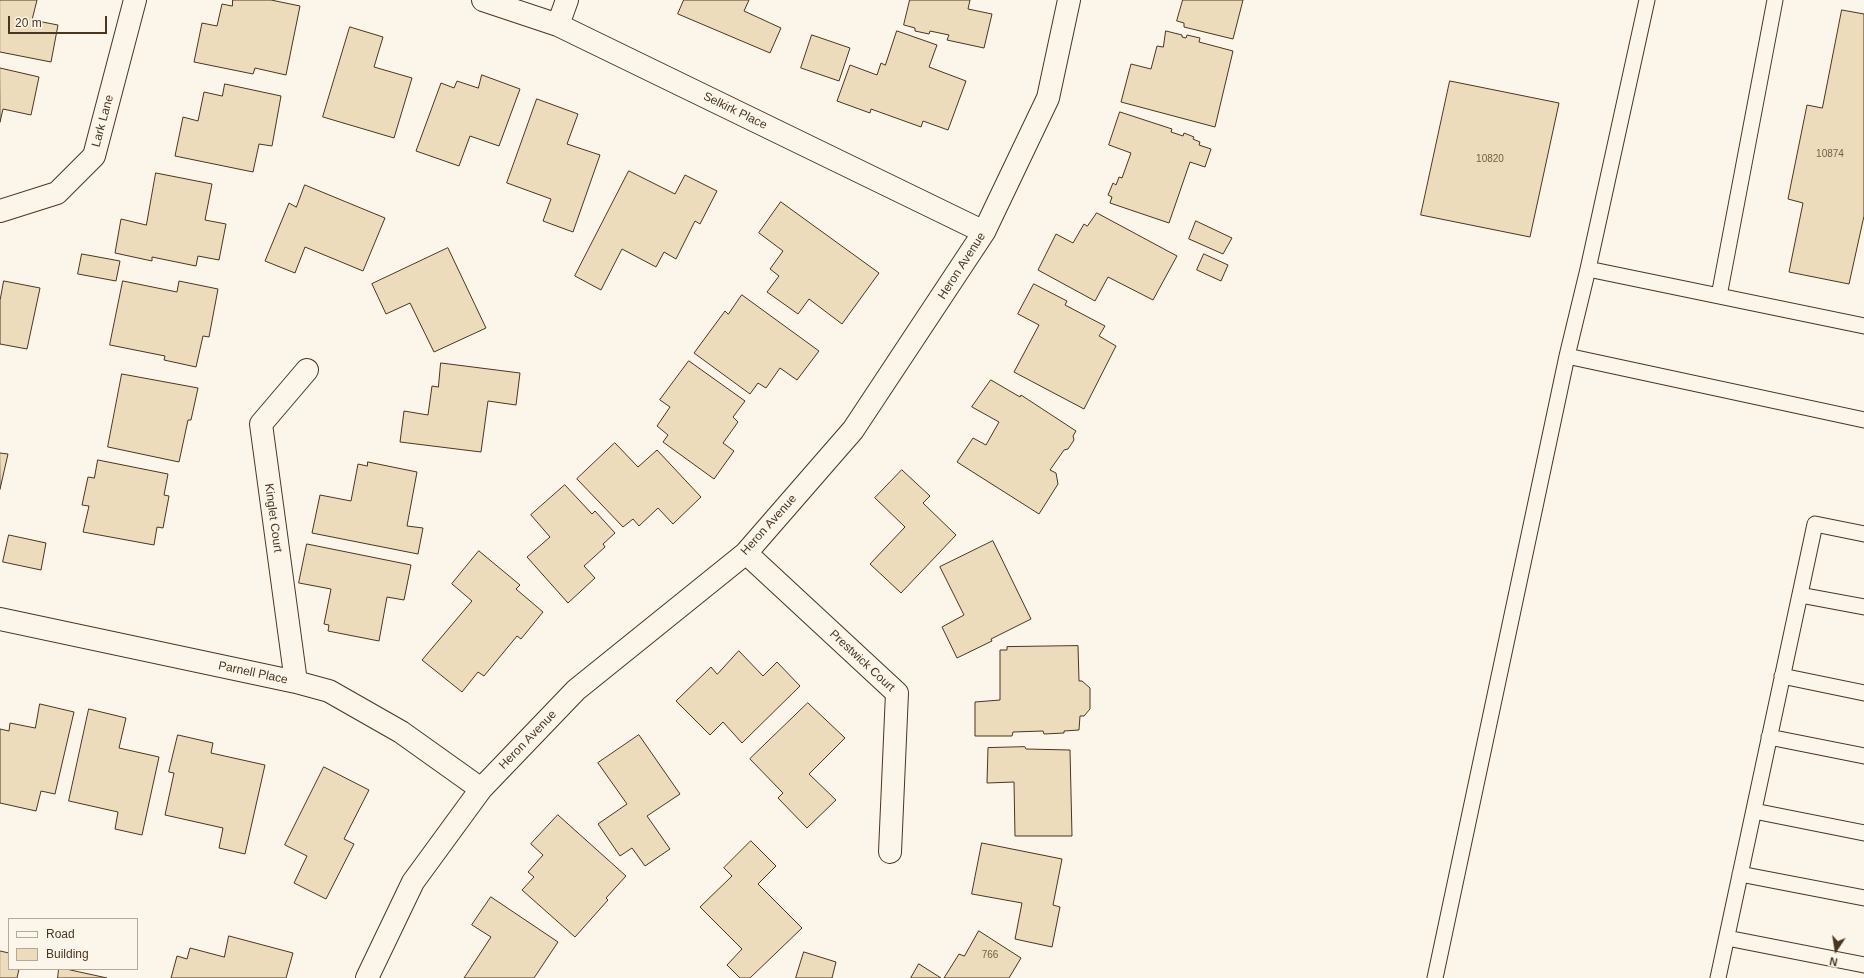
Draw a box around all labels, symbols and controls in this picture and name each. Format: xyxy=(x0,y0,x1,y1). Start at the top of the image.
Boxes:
scale bar xyxy=(10,8,109,34)
text: 20 m xyxy=(15,16,42,30)
street label: Selkirk Place xyxy=(701,89,769,133)
street label: Lark Lane xyxy=(89,93,117,149)
house number: 10874 xyxy=(1816,148,1844,160)
house number: 10820 xyxy=(1476,153,1504,165)
street label: Heron Avenue xyxy=(935,230,989,302)
street label: Kinglet Court xyxy=(261,483,285,553)
street label: Heron Avenue xyxy=(738,492,800,558)
street label: Prestwick Court xyxy=(826,627,898,695)
street label: Parnell Place xyxy=(217,659,289,687)
street label: Heron Avenue xyxy=(496,707,560,773)
legend xyxy=(8,918,138,970)
text: Road xyxy=(46,927,75,941)
north arrow xyxy=(1816,930,1856,970)
text: Building xyxy=(46,947,89,961)
house number: 766 xyxy=(982,949,998,961)
text: N xyxy=(1828,955,1839,968)

